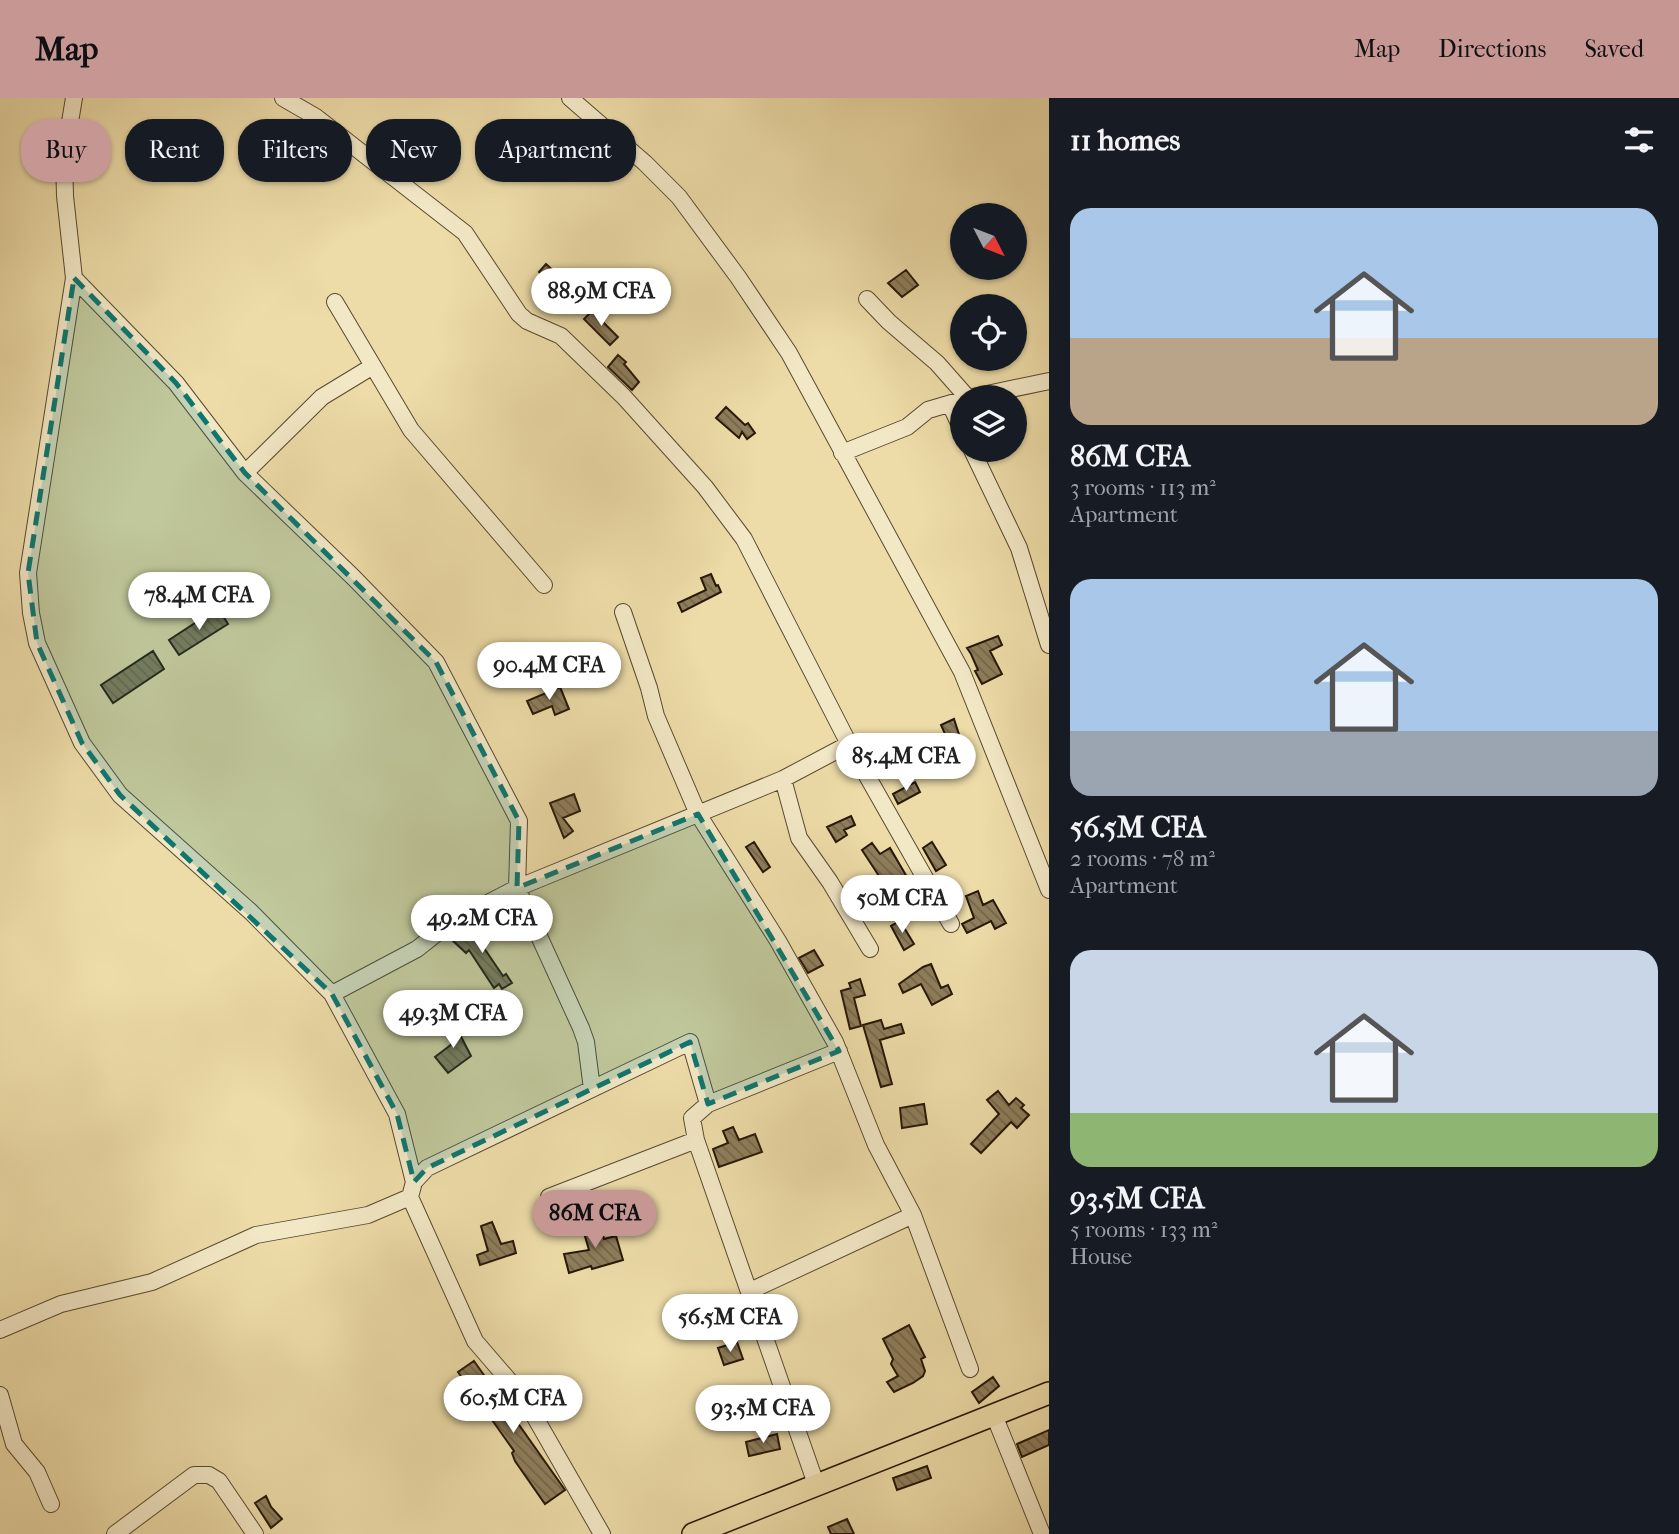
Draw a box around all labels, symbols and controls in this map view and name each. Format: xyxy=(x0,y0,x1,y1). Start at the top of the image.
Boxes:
text: Map xyxy=(35,30,98,69)
text: Map xyxy=(1354,35,1400,63)
text: Directions xyxy=(1438,35,1546,63)
text: Saved xyxy=(1584,35,1644,63)
chip: Buy xyxy=(21,119,111,182)
chip: Rent xyxy=(125,119,224,182)
chip: Filters xyxy=(238,119,352,182)
chip: New xyxy=(366,119,461,182)
chip: Apartment xyxy=(475,119,636,182)
icon: filters xyxy=(1620,121,1658,159)
text: 11 homes xyxy=(1070,123,1180,158)
north arrow xyxy=(950,203,1027,280)
map controls xyxy=(950,203,1027,462)
icon: home xyxy=(1301,253,1427,379)
pin: 88.9M CFA xyxy=(521,268,681,328)
text: 88.9M CFA xyxy=(547,277,655,304)
button: locate xyxy=(950,294,1027,371)
button: layers xyxy=(950,385,1027,462)
text: 86M CFA xyxy=(1070,439,1190,474)
text: 3 rooms · 113 m² xyxy=(1070,474,1216,501)
text: Apartment xyxy=(1070,501,1178,528)
pin: 78.4M CFA xyxy=(119,573,279,632)
text: 78.4M CFA xyxy=(144,581,254,608)
icon: home xyxy=(1301,624,1427,750)
pin: 90.4M CFA xyxy=(469,642,629,702)
text: 90.4M CFA xyxy=(493,651,605,678)
pin: 85.4M CFA xyxy=(826,734,986,793)
text: 85.4M CFA xyxy=(852,742,960,769)
text: 56.5M CFA xyxy=(1070,810,1206,845)
text: 2 rooms · 78 m² xyxy=(1070,845,1215,872)
text: Apartment xyxy=(1070,872,1178,899)
pin: 50M CFA xyxy=(837,876,967,935)
text: 50M CFA xyxy=(857,884,947,911)
pin: 49.2M CFA xyxy=(402,896,562,955)
text: 49.2M CFA xyxy=(427,904,537,931)
pin: 49.3M CFA xyxy=(373,990,533,1050)
icon: home xyxy=(1301,995,1427,1121)
text: 49.3M CFA xyxy=(399,999,507,1026)
text: 93.5M CFA xyxy=(1070,1181,1205,1216)
pin: 86M CFA xyxy=(530,1190,660,1250)
text: 86M CFA xyxy=(549,1199,641,1226)
text: 5 rooms · 133 m² xyxy=(1070,1216,1217,1243)
text: House xyxy=(1070,1243,1132,1270)
pin: 56.5M CFA xyxy=(650,1294,810,1354)
text: 56.5M CFA xyxy=(678,1303,782,1330)
pin: 60.5M CFA xyxy=(433,1376,593,1435)
text: 60.5M CFA xyxy=(460,1384,566,1411)
pin: 93.5M CFA xyxy=(683,1386,843,1445)
text: 93.5M CFA xyxy=(711,1394,815,1421)

